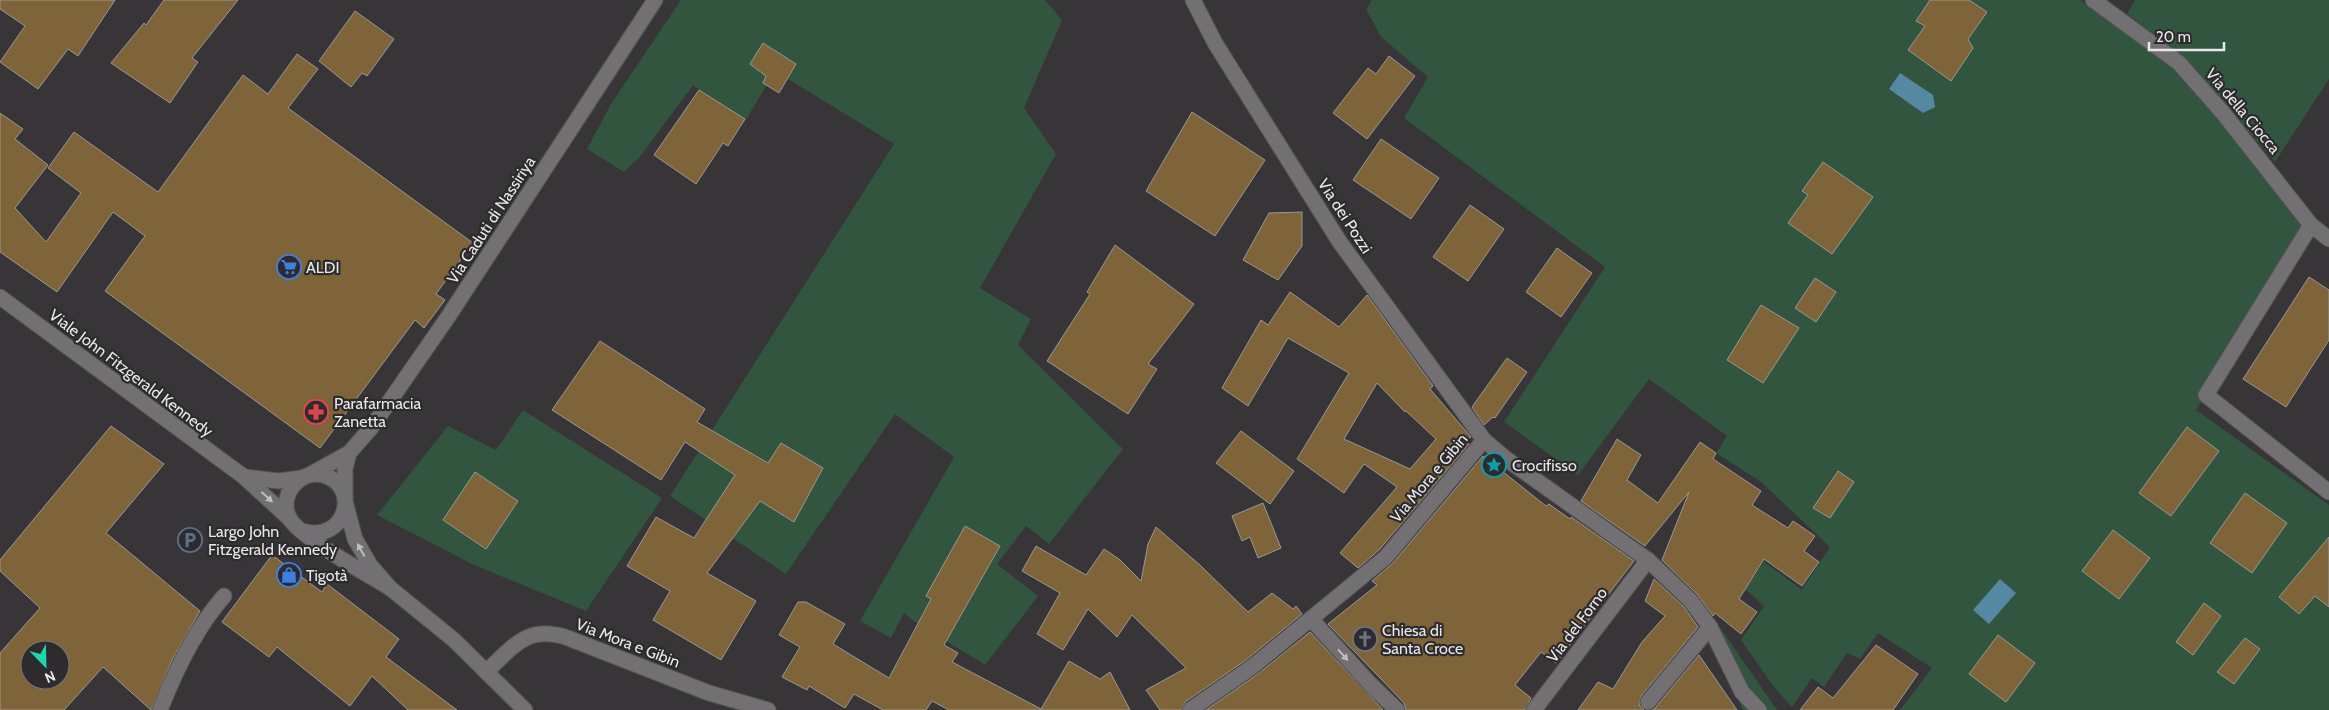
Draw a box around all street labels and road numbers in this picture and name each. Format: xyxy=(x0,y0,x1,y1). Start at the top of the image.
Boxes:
street label: Via della Ciocca xyxy=(2202,64,2284,158)
street label: Via Caduti di Nassiriya xyxy=(443,153,539,287)
street label: Via dei Pozzi xyxy=(1314,175,1376,257)
street label: Viale John Fitzgerald Kennedy xyxy=(45,305,217,441)
street label: Via Mora e Gibin xyxy=(1386,430,1472,526)
street label: Via del Forno xyxy=(1543,584,1611,666)
street label: Via Mora e Gibin xyxy=(573,614,683,672)

